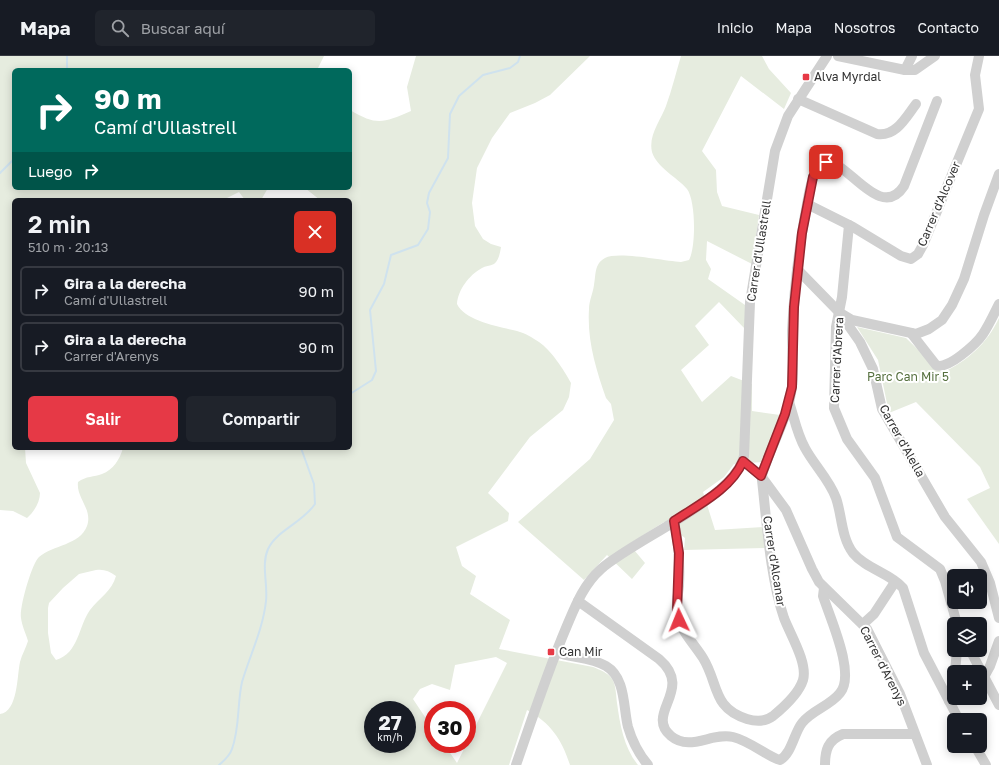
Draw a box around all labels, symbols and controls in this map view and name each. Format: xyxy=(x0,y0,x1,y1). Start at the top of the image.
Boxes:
search box xyxy=(95,10,375,46)
text: Mapa xyxy=(20,16,71,39)
icon: search xyxy=(109,17,131,39)
text: Buscar aquí xyxy=(141,19,225,37)
text: Inicio xyxy=(717,19,753,36)
text: Mapa xyxy=(775,19,812,36)
text: Nosotros xyxy=(834,19,895,36)
text: Contacto xyxy=(917,19,979,36)
place label: Alva Myrdal xyxy=(814,69,881,84)
marker: Alva Myrdal xyxy=(801,72,811,82)
text: 90 m xyxy=(94,82,161,115)
icon: right xyxy=(28,84,80,136)
text: Camí d'Ullastrell xyxy=(94,116,237,138)
pin xyxy=(809,145,843,179)
icon: arrive xyxy=(815,151,837,173)
street label: Carrer d'Alcover xyxy=(914,159,963,249)
icon: right xyxy=(80,160,102,182)
text: Luego xyxy=(28,162,72,180)
street label: Carrer d'Ullastrell xyxy=(743,199,774,303)
text: 2 min xyxy=(28,209,90,238)
button: close xyxy=(294,211,336,253)
text: 510 m · 20:13 xyxy=(28,239,108,255)
text: Gira a la derecha xyxy=(64,274,186,292)
icon: right xyxy=(30,280,52,302)
text: 90 m xyxy=(299,282,334,300)
text: Camí d'Ullastrell xyxy=(64,292,167,308)
street label: Carrer d'Abrera xyxy=(827,317,846,403)
text: Gira a la derecha xyxy=(64,330,186,348)
icon: right xyxy=(30,336,52,358)
text: 90 m xyxy=(299,338,334,356)
text: Carrer d'Arenys xyxy=(64,348,159,364)
park label: Parc Can Mir 5 xyxy=(867,369,949,384)
button: Salir xyxy=(28,396,178,442)
button: Compartir xyxy=(186,396,336,442)
street label: Carrer d'Alella xyxy=(876,402,929,480)
street label: Carrer d'Alcanar xyxy=(760,515,789,608)
map controls xyxy=(947,569,987,753)
button: sound xyxy=(947,569,987,609)
position arrow xyxy=(658,599,700,641)
button: layers xyxy=(947,617,987,657)
street label: Carrer d'Arenys xyxy=(857,623,910,708)
place label: Can Mir xyxy=(559,644,603,659)
marker: Can Mir xyxy=(546,647,556,657)
button: + xyxy=(947,665,987,705)
speed limit sign: 30 xyxy=(424,701,476,753)
text: 27 xyxy=(378,710,402,734)
button: − xyxy=(947,713,987,753)
text: km/h xyxy=(377,731,403,743)

